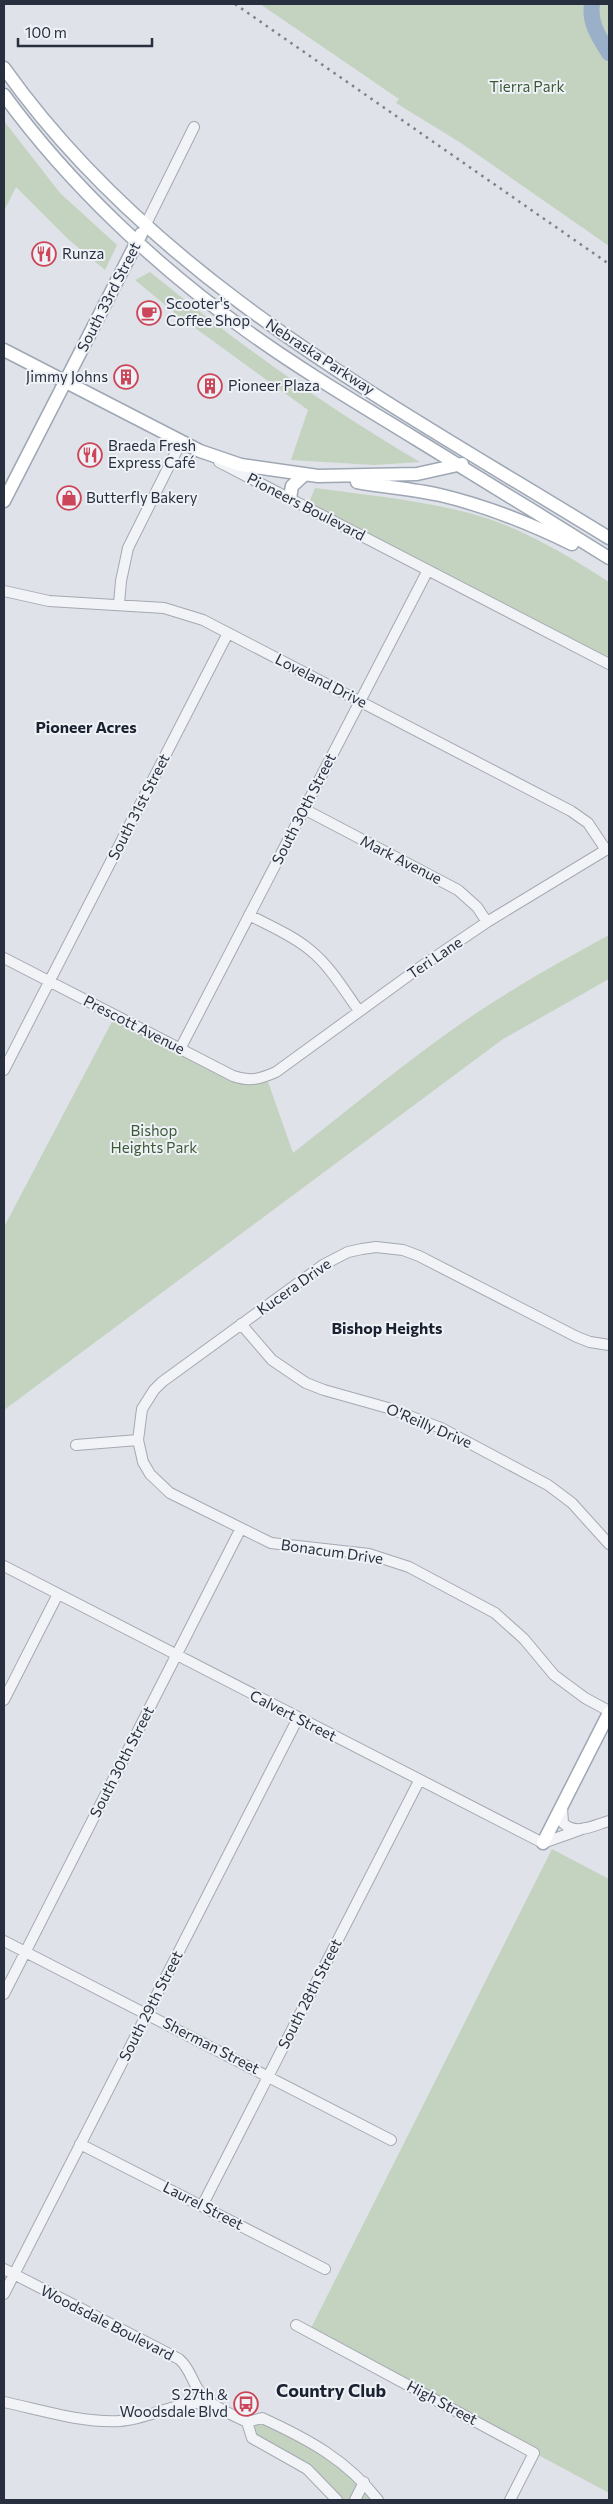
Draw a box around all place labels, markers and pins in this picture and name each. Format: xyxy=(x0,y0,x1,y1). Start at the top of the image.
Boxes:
restaurant icon: Runza xyxy=(31,241,57,267)
place label: Runza xyxy=(62,244,104,262)
place label: Scooter's Coffee Shop xyxy=(166,294,250,329)
cafe icon: Scooter's Coffee Shop xyxy=(136,300,162,326)
building icon: Jimmy Johns xyxy=(113,364,139,390)
place label: Jimmy Johns xyxy=(26,367,108,385)
building icon: Pioneer Plaza xyxy=(197,373,223,399)
place label: Pioneer Plaza xyxy=(228,376,320,394)
place label: Braeda Fresh Express Café xyxy=(108,436,196,471)
restaurant icon: Braeda Fresh Express Café xyxy=(77,442,103,468)
shop icon: Butterfly Bakery xyxy=(56,485,82,511)
place label: Butterfly Bakery xyxy=(86,488,198,506)
place label: S 27th & Woodsdale Blvd xyxy=(120,2385,228,2420)
bus stop icon: S 27th & Woodsdale Blvd xyxy=(233,2391,259,2417)

